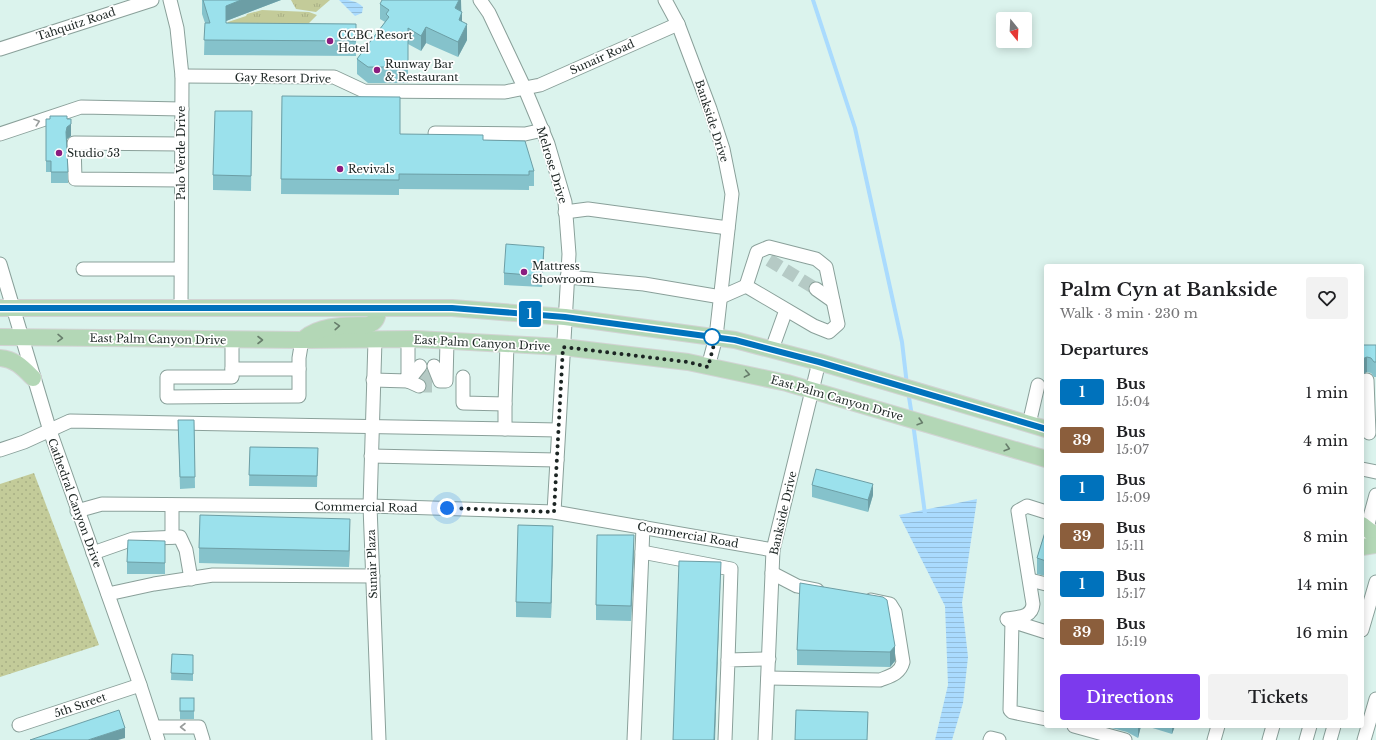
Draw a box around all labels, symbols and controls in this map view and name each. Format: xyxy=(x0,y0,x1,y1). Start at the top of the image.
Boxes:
street label: Tahquitz Road xyxy=(35,4,118,43)
north arrow xyxy=(996,12,1032,48)
map controls xyxy=(996,12,1032,48)
place label: CCBC Resort Hotel xyxy=(338,28,413,55)
marker: CCBC Resort Hotel xyxy=(325,36,335,46)
street label: Sunair Road xyxy=(568,36,637,77)
place label: Runway Bar & Restaurant xyxy=(385,57,459,84)
marker: Runway Bar & Restaurant xyxy=(372,65,382,75)
street label: Gay Resort Drive xyxy=(235,70,331,86)
street label: Bankside Drive xyxy=(692,78,732,164)
street label: Palo Verde Drive xyxy=(174,106,188,200)
one-way arrow xyxy=(34,118,41,127)
street label: Melrose Drive xyxy=(534,125,570,205)
place label: Studio 53 xyxy=(67,146,120,160)
marker: Studio 53 xyxy=(54,148,64,158)
place label: Revivals xyxy=(348,162,394,176)
marker: Revivals xyxy=(335,164,345,174)
place label: Mattress Showroom xyxy=(532,259,595,286)
marker: Mattress Showroom xyxy=(519,267,529,277)
button: heart xyxy=(1306,277,1348,319)
text: Palm Cyn at Bankside xyxy=(1060,278,1278,301)
line badge: 1 xyxy=(517,301,543,327)
text: 1 xyxy=(527,305,533,323)
text: Walk · 3 min · 230 m xyxy=(1060,305,1198,322)
one-way arrow xyxy=(334,322,341,331)
unlabelled marker xyxy=(703,328,721,346)
street label: East Palm Canyon Drive xyxy=(89,331,227,347)
street label: East Palm Canyon Drive xyxy=(413,332,551,354)
one-way arrow xyxy=(57,334,63,342)
one-way arrow xyxy=(257,336,263,344)
text: Departures xyxy=(1060,340,1149,359)
one-way arrow xyxy=(744,370,750,378)
street label: East Palm Canyon Drive xyxy=(769,372,905,424)
text: Bus xyxy=(1116,374,1146,393)
text: 1 xyxy=(1079,383,1085,401)
text: 1 min xyxy=(1305,383,1348,402)
text: 15:04 xyxy=(1116,393,1150,410)
one-way arrow xyxy=(917,417,924,426)
text: Bus xyxy=(1116,422,1146,441)
text: 39 xyxy=(1073,431,1091,449)
text: 4 min xyxy=(1303,431,1348,450)
street label: Cathedral Canyon Drive xyxy=(45,436,105,570)
text: 15:07 xyxy=(1116,441,1149,458)
one-way arrow xyxy=(1003,443,1010,452)
street label: Bankside Drive xyxy=(767,470,799,556)
text: Bus xyxy=(1116,470,1146,489)
text: 1 xyxy=(1079,479,1085,497)
text: 6 min xyxy=(1303,479,1348,498)
text: 15:09 xyxy=(1116,489,1151,506)
your location xyxy=(437,498,457,518)
street label: Commercial Road xyxy=(314,499,418,515)
text: Bus xyxy=(1116,518,1146,537)
street label: Commercial Road xyxy=(636,519,740,551)
text: 39 xyxy=(1073,527,1091,545)
text: 8 min xyxy=(1303,527,1348,546)
street label: Sunair Plaza xyxy=(364,528,380,599)
text: 15:11 xyxy=(1116,537,1144,554)
text: Bus xyxy=(1116,566,1146,585)
text: 1 xyxy=(1079,575,1085,593)
text: 14 min xyxy=(1297,575,1348,594)
text: 15:17 xyxy=(1116,585,1145,602)
text: Bus xyxy=(1116,614,1146,633)
text: 39 xyxy=(1073,623,1091,641)
text: 16 min xyxy=(1296,623,1348,642)
text: 15:19 xyxy=(1116,633,1147,650)
button: Directions xyxy=(1060,674,1200,720)
button: Tickets xyxy=(1208,674,1348,720)
street label: 5th Street xyxy=(52,689,109,720)
one-way arrow xyxy=(180,723,186,731)

